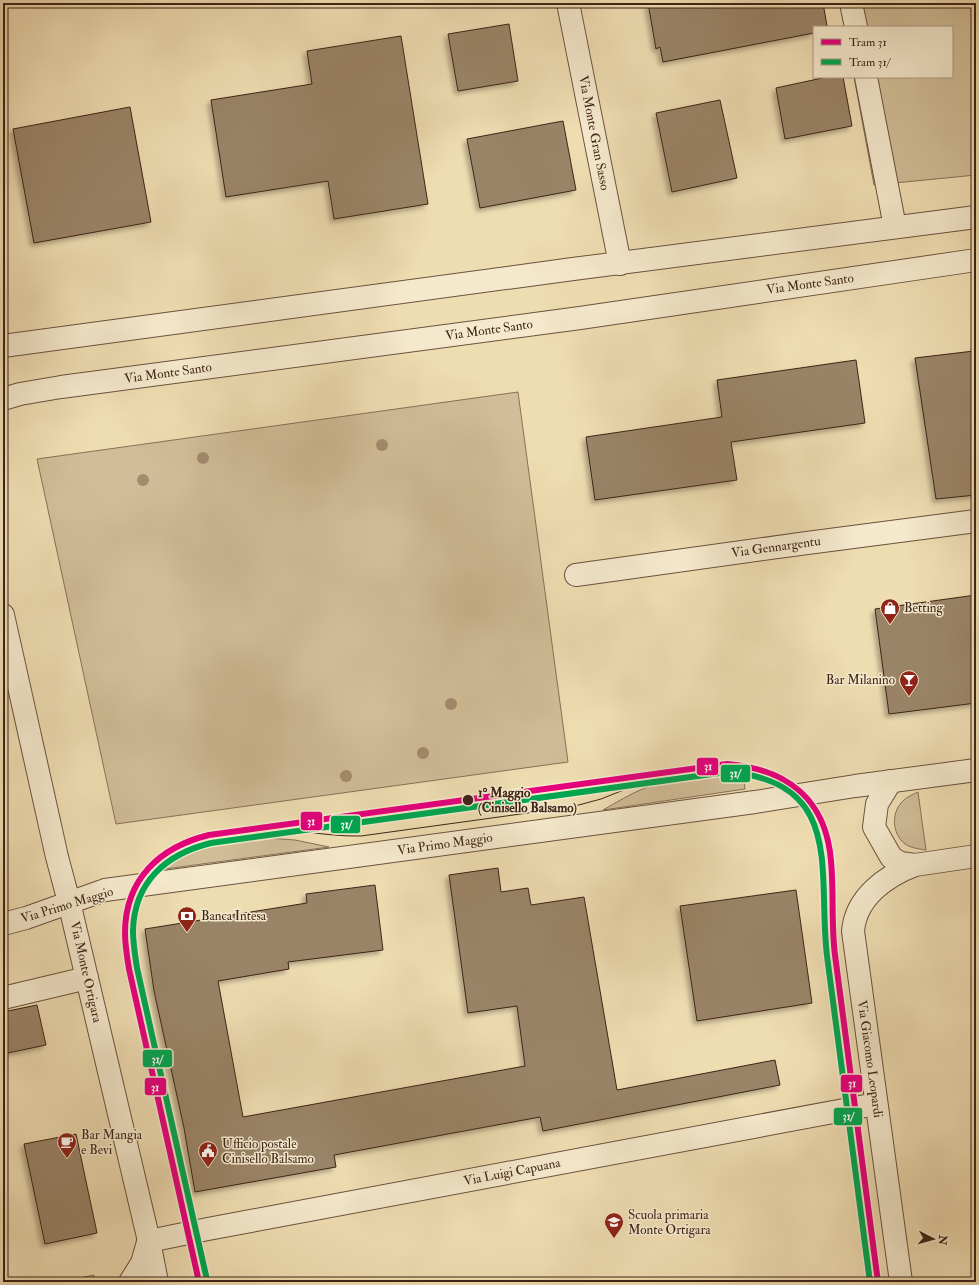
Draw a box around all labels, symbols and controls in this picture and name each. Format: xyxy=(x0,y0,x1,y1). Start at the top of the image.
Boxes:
legend xyxy=(813,26,953,78)
text: Tram 31 xyxy=(849,35,887,50)
text: Tram 31/ xyxy=(849,55,892,70)
street label: Via Monte Gran Sasso xyxy=(575,74,613,192)
street label: Via Monte Santo xyxy=(765,270,855,298)
street label: Via Monte Santo xyxy=(444,316,534,344)
street label: Via Monte Santo xyxy=(123,359,213,387)
street label: Via Gennargentu xyxy=(730,533,822,561)
shop icon: Betting xyxy=(879,597,901,625)
place label: Betting xyxy=(904,600,944,616)
bar icon: Bar Milanino xyxy=(898,669,920,697)
place label: Bar Milanino xyxy=(826,672,895,688)
line badge: 31 xyxy=(696,757,719,776)
text: 31 xyxy=(704,760,712,773)
line badge: 31/ xyxy=(720,764,751,783)
text: 31/ xyxy=(729,767,742,780)
place label: 1° Maggio (Cinisello Balsamo) xyxy=(478,785,577,816)
marker: 1° Maggio (Cinisello Balsamo) xyxy=(461,793,475,807)
line badge: 31 xyxy=(300,811,323,831)
text: 31 xyxy=(307,815,315,828)
line badge: 31/ xyxy=(330,815,361,834)
text: 31/ xyxy=(340,818,353,831)
street label: Via Primo Maggio xyxy=(396,829,494,859)
street label: Via Primo Maggio xyxy=(19,883,115,927)
bank icon: Banca Intesa xyxy=(176,905,198,933)
place label: Banca Intesa xyxy=(201,908,267,924)
street label: Via Monte Ortigara xyxy=(67,920,106,1025)
street label: Via Giacomo Leopardi xyxy=(853,999,886,1119)
line badge: 31/ xyxy=(142,1049,173,1068)
text: 31/ xyxy=(151,1053,164,1066)
line badge: 31 xyxy=(840,1074,863,1093)
line badge: 31 xyxy=(144,1077,167,1096)
text: 31 xyxy=(848,1077,856,1090)
text: 31 xyxy=(151,1081,159,1094)
line badge: 31/ xyxy=(833,1107,863,1126)
text: 31/ xyxy=(842,1110,855,1123)
place label: Bar Mangia e Bevi xyxy=(81,1127,143,1158)
cafe icon: Bar Mangia e Bevi xyxy=(56,1131,78,1159)
place label: Ufficio postale Cinisello Balsamo xyxy=(222,1136,314,1167)
public building icon: Ufficio postale Cinisello Balsamo xyxy=(197,1140,219,1168)
street label: Via Luigi Capuana xyxy=(462,1155,563,1190)
place label: Scuola primaria Monte Ortigara xyxy=(628,1207,711,1238)
school or university icon: Scuola primaria Monte Ortigara xyxy=(603,1211,625,1239)
north arrow xyxy=(913,1219,953,1259)
text: N xyxy=(935,1233,950,1247)

